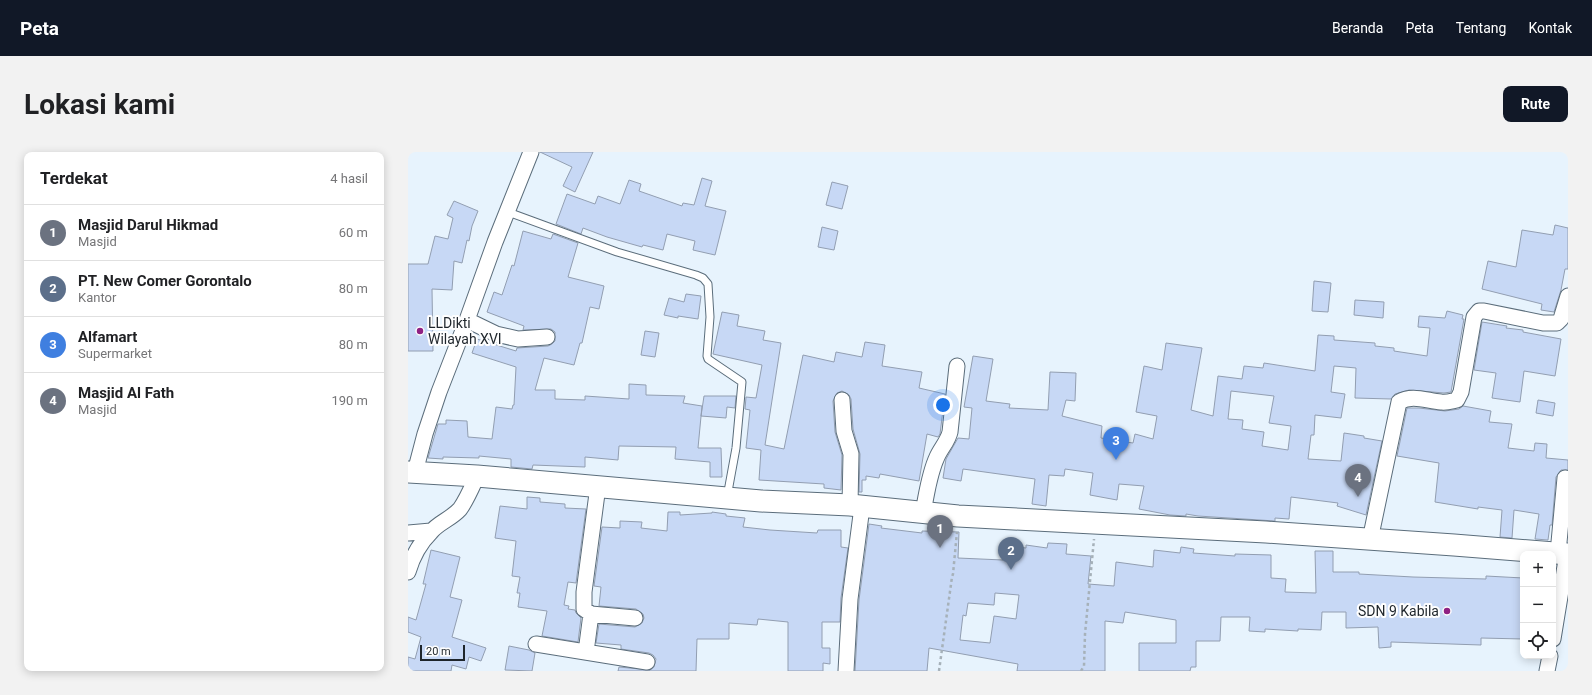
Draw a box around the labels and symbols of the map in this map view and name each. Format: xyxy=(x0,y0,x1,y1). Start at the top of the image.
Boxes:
place label: LLDikti Wilayah XVI xyxy=(428,315,502,347)
marker: LLDikti Wilayah XVI xyxy=(415,326,425,336)
your location xyxy=(933,395,953,415)
pin: 3 xyxy=(1103,427,1129,460)
pin: 4 xyxy=(1345,464,1371,497)
pin: 1 xyxy=(927,515,953,548)
pin: 2 xyxy=(998,537,1024,570)
place label: SDN 9 Kabila xyxy=(1358,603,1439,619)
marker: SDN 9 Kabila xyxy=(1442,606,1452,616)
scale bar xyxy=(420,643,465,662)

